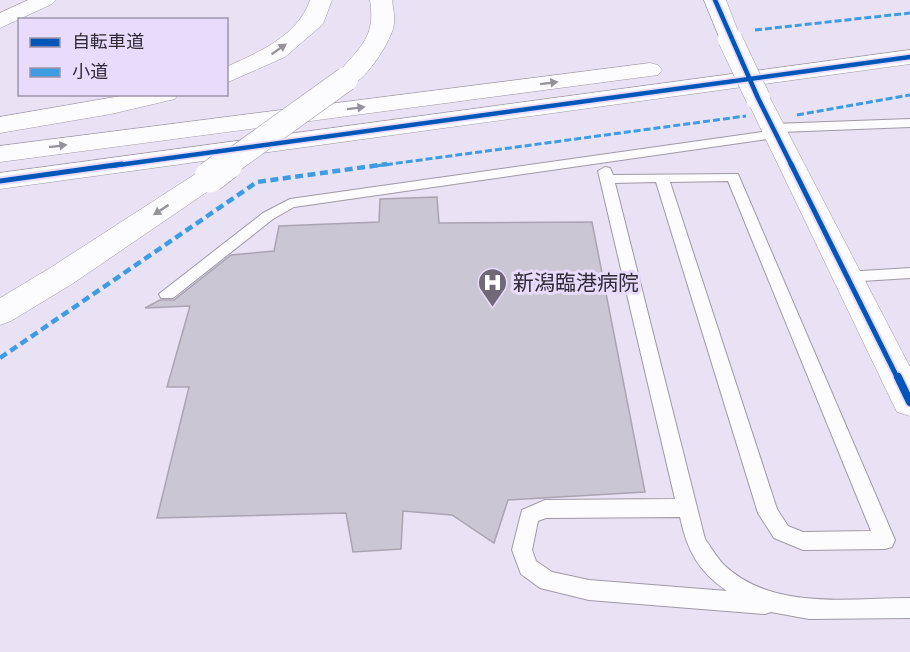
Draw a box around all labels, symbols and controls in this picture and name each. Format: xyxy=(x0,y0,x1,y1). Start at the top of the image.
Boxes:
legend xyxy=(18,18,228,96)
text: 自転車道 xyxy=(72,30,144,53)
one-way arrow xyxy=(271,44,286,56)
text: 小道 xyxy=(72,60,108,83)
one-way arrow xyxy=(540,78,559,88)
one-way arrow xyxy=(346,103,365,113)
one-way arrow xyxy=(49,141,68,151)
one-way arrow xyxy=(153,204,170,215)
hospital icon: 新潟臨港病院 xyxy=(476,266,508,308)
place label: 新潟臨港病院 xyxy=(513,269,639,296)

